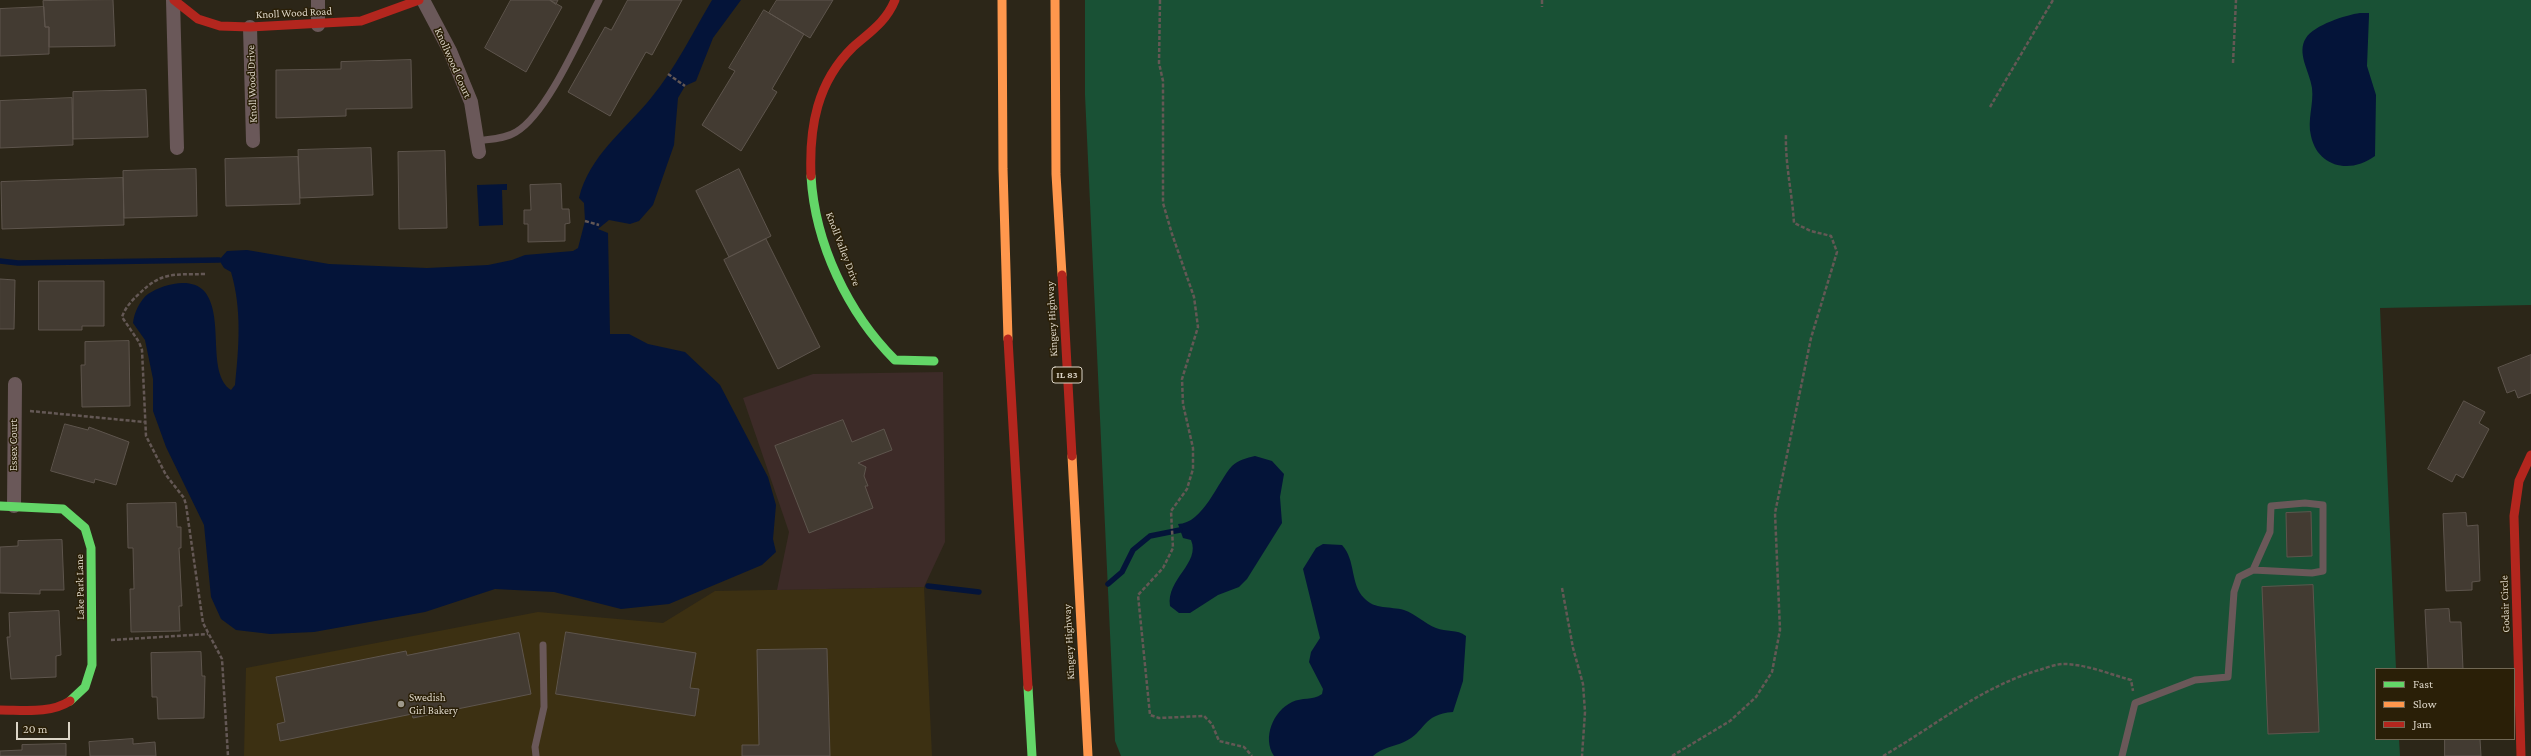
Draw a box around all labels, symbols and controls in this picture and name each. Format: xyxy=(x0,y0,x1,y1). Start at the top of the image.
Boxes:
street label: Knoll Wood Road xyxy=(256,4,332,22)
street label: Knollwood Court xyxy=(432,26,474,100)
street label: Knoll Wood Drive xyxy=(244,45,260,123)
street label: Knoll Valley Drive xyxy=(823,210,863,288)
street label: Kingery Highway xyxy=(1043,281,1061,357)
road number: IL 83 xyxy=(1052,367,1082,383)
street label: Essex Court xyxy=(7,419,21,471)
street label: Lake Park Lane xyxy=(73,554,87,620)
street label: Godair Circle xyxy=(2497,575,2513,633)
street label: Kingery Highway xyxy=(1060,604,1078,680)
legend xyxy=(2375,668,2515,740)
text: Fast xyxy=(2413,677,2433,691)
place label: Swedish Girl Bakery xyxy=(409,691,458,717)
text: Slow xyxy=(2413,697,2437,711)
marker: Swedish Girl Bakery xyxy=(396,699,406,709)
scale bar xyxy=(18,714,72,740)
text: Jam xyxy=(2413,717,2432,731)
text: 20 m xyxy=(23,722,47,736)

